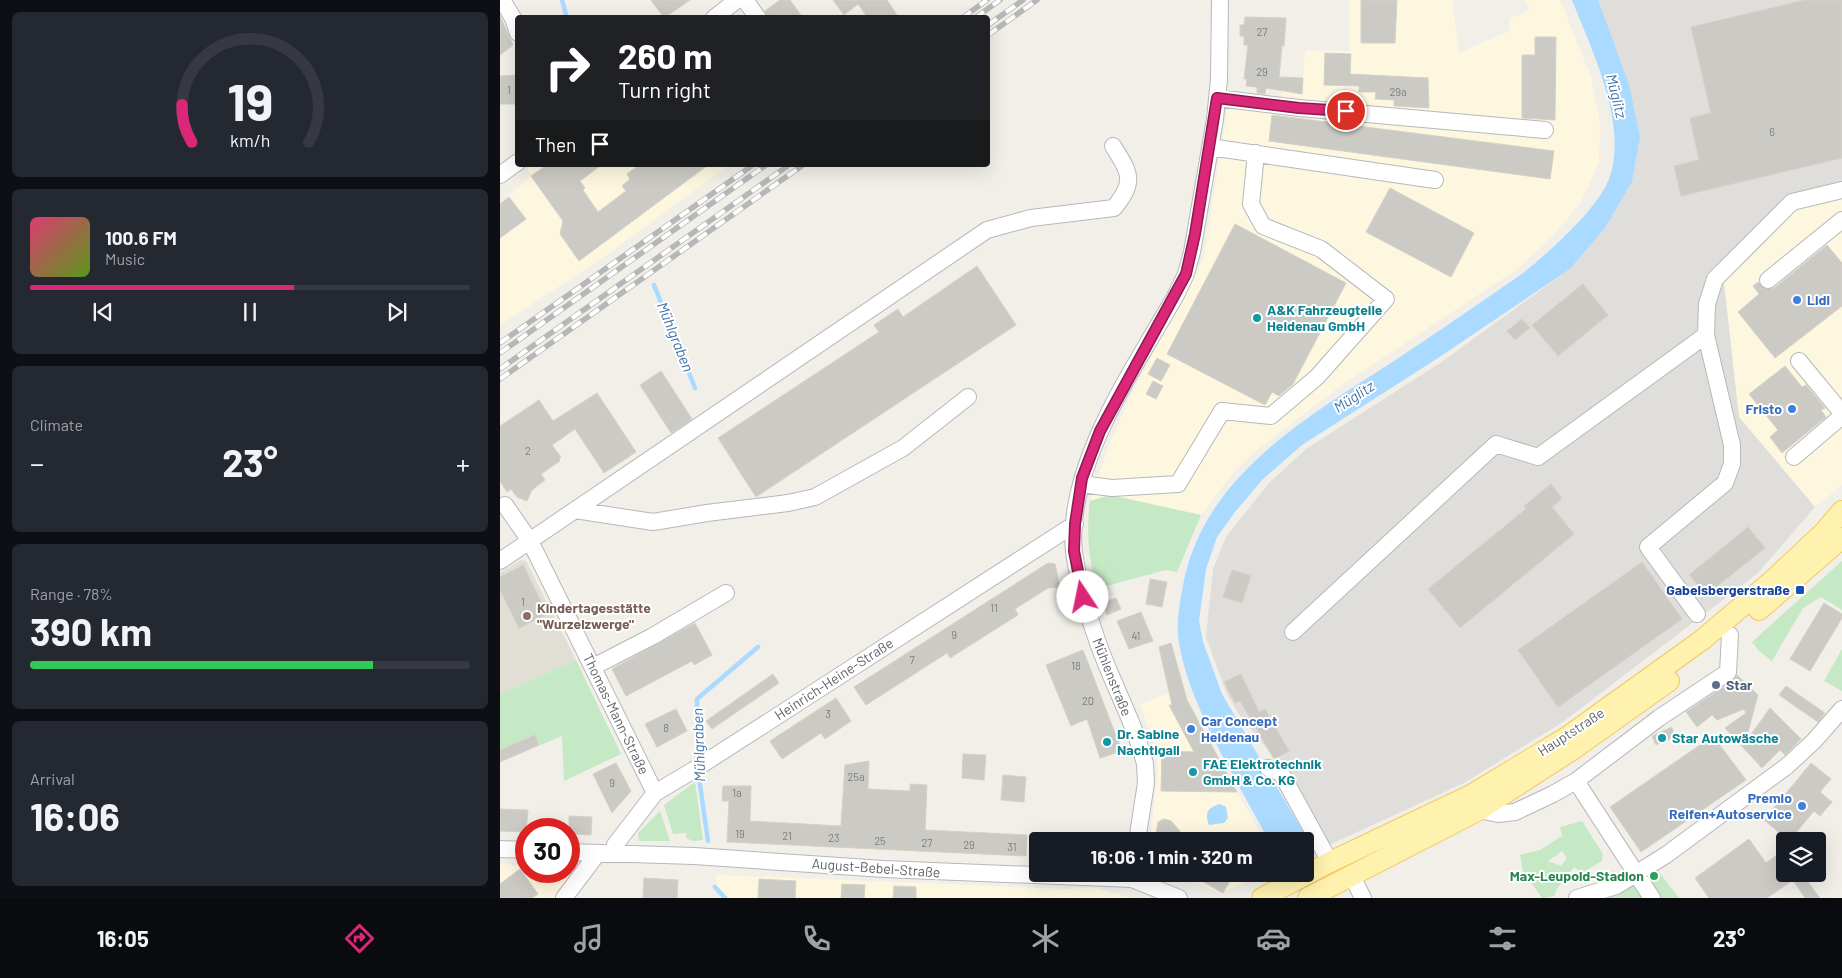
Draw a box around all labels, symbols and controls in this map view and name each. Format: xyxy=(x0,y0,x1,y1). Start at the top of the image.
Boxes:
house number: 27 xyxy=(1256,25,1268,38)
text: 260 m xyxy=(618,34,713,76)
icon: right xyxy=(535,35,600,100)
house number: 29 xyxy=(1256,65,1268,78)
text: 19 xyxy=(227,69,273,131)
water label: Müglitz xyxy=(1603,72,1631,120)
text: Turn right xyxy=(618,76,711,102)
house number: 1 xyxy=(507,83,511,96)
house number: 29a xyxy=(1389,85,1407,98)
pin xyxy=(1325,90,1367,132)
icon: arrive xyxy=(1332,97,1360,125)
house number: 6 xyxy=(1769,125,1775,138)
text: km/h xyxy=(230,129,270,151)
icon: arrive xyxy=(586,130,614,158)
text: Then xyxy=(535,133,576,156)
text: 100.6 FM xyxy=(105,226,177,249)
text: Music xyxy=(105,249,145,268)
place label: Lidl xyxy=(1807,291,1830,308)
marker: Lidl xyxy=(1791,294,1803,306)
icon: previous xyxy=(89,298,117,326)
icon: pause xyxy=(236,298,264,326)
icon: next xyxy=(383,298,411,326)
water label: Mühlgraben xyxy=(654,299,698,374)
place label: A&K Fahrzeugteile Heidenau GmbH xyxy=(1267,301,1383,334)
marker: A&K Fahrzeugteile Heidenau GmbH xyxy=(1251,312,1263,324)
water label: Müglitz xyxy=(1330,376,1378,416)
place label: Fristo xyxy=(1746,400,1782,417)
marker: Fristo xyxy=(1786,403,1798,415)
text: Climate xyxy=(30,415,83,434)
text: 23° xyxy=(222,439,278,485)
house number: 2 xyxy=(525,444,531,457)
text: − xyxy=(30,446,44,480)
text: + xyxy=(456,446,470,480)
position arrow xyxy=(1056,570,1108,622)
place label: Gabelsbergerstraße xyxy=(1666,581,1790,598)
text: Range · 78% xyxy=(30,584,113,603)
marker: Gabelsbergerstraße xyxy=(1794,584,1806,596)
house number: 1 xyxy=(521,595,525,608)
place label: Kindertagesstätte "Wurzelzwerge" xyxy=(537,599,651,632)
house number: 11 xyxy=(990,601,998,614)
text: 390 km xyxy=(30,608,152,654)
marker: Kindertagesstätte "Wurzelzwerge" xyxy=(521,610,533,622)
house number: 9 xyxy=(951,628,957,641)
house number: 41 xyxy=(1132,629,1140,642)
street label: Heinrich-Heine-Straße xyxy=(771,634,896,723)
street label: Mühlenstraße xyxy=(1089,635,1136,718)
street label: Thomas-Mann-Straße xyxy=(580,651,653,777)
house number: 7 xyxy=(909,653,915,666)
house number: 18 xyxy=(1071,659,1081,672)
place label: Star xyxy=(1726,676,1753,693)
marker: Star xyxy=(1710,679,1722,691)
house number: 20 xyxy=(1082,694,1094,707)
street label: Hauptstraße xyxy=(1534,704,1607,759)
house number: 3 xyxy=(825,707,831,720)
water label: Mühlgraben xyxy=(688,708,708,782)
place label: Car Concept Heidenau xyxy=(1201,712,1277,745)
house number: 8 xyxy=(663,721,669,734)
marker: Car Concept Heidenau xyxy=(1185,723,1197,735)
place label: Dr. Sabine Nachtigall xyxy=(1117,725,1180,758)
place label: Star Autowäsche xyxy=(1672,729,1779,746)
marker: Star Autowäsche xyxy=(1656,732,1668,744)
marker: Dr. Sabine Nachtigall xyxy=(1101,736,1113,748)
place label: FAE Elektrotechnik GmbH & Co. KG xyxy=(1203,755,1322,788)
marker: FAE Elektrotechnik GmbH & Co. KG xyxy=(1187,766,1199,778)
text: Arrival xyxy=(30,769,75,788)
house number: 25a xyxy=(847,770,865,783)
house number: 9 xyxy=(609,776,615,789)
house number: 1a xyxy=(732,786,742,799)
place label: Premio Reifen+Autoservice xyxy=(1669,789,1792,822)
text: 16:06 xyxy=(30,793,120,839)
marker: Premio Reifen+Autoservice xyxy=(1796,800,1808,812)
speed limit sign: 30 xyxy=(515,818,580,883)
house number: 19 xyxy=(735,827,745,840)
house number: 21 xyxy=(782,829,792,842)
house number: 23 xyxy=(828,831,840,844)
map controls xyxy=(1776,832,1826,882)
button: layers xyxy=(1776,832,1826,882)
house number: 25 xyxy=(874,834,886,847)
house number: 27 xyxy=(921,836,933,849)
house number: 29 xyxy=(963,838,975,851)
house number: 31 xyxy=(1007,840,1017,853)
text: 16:06 · 1 min · 320 m xyxy=(1090,845,1253,868)
street label: August-Bebel-Straße xyxy=(811,855,941,880)
place label: Max-Leupold-Stadion xyxy=(1510,867,1644,884)
marker: Max-Leupold-Stadion xyxy=(1648,870,1660,882)
icon: directions xyxy=(342,921,377,956)
icon: music xyxy=(571,921,606,956)
icon: phone xyxy=(799,921,834,956)
icon: climate xyxy=(1028,921,1063,956)
icon: car xyxy=(1256,921,1291,956)
icon: filters xyxy=(1485,921,1520,956)
text: 16:05 xyxy=(97,925,149,951)
text: 23° xyxy=(1713,925,1745,951)

